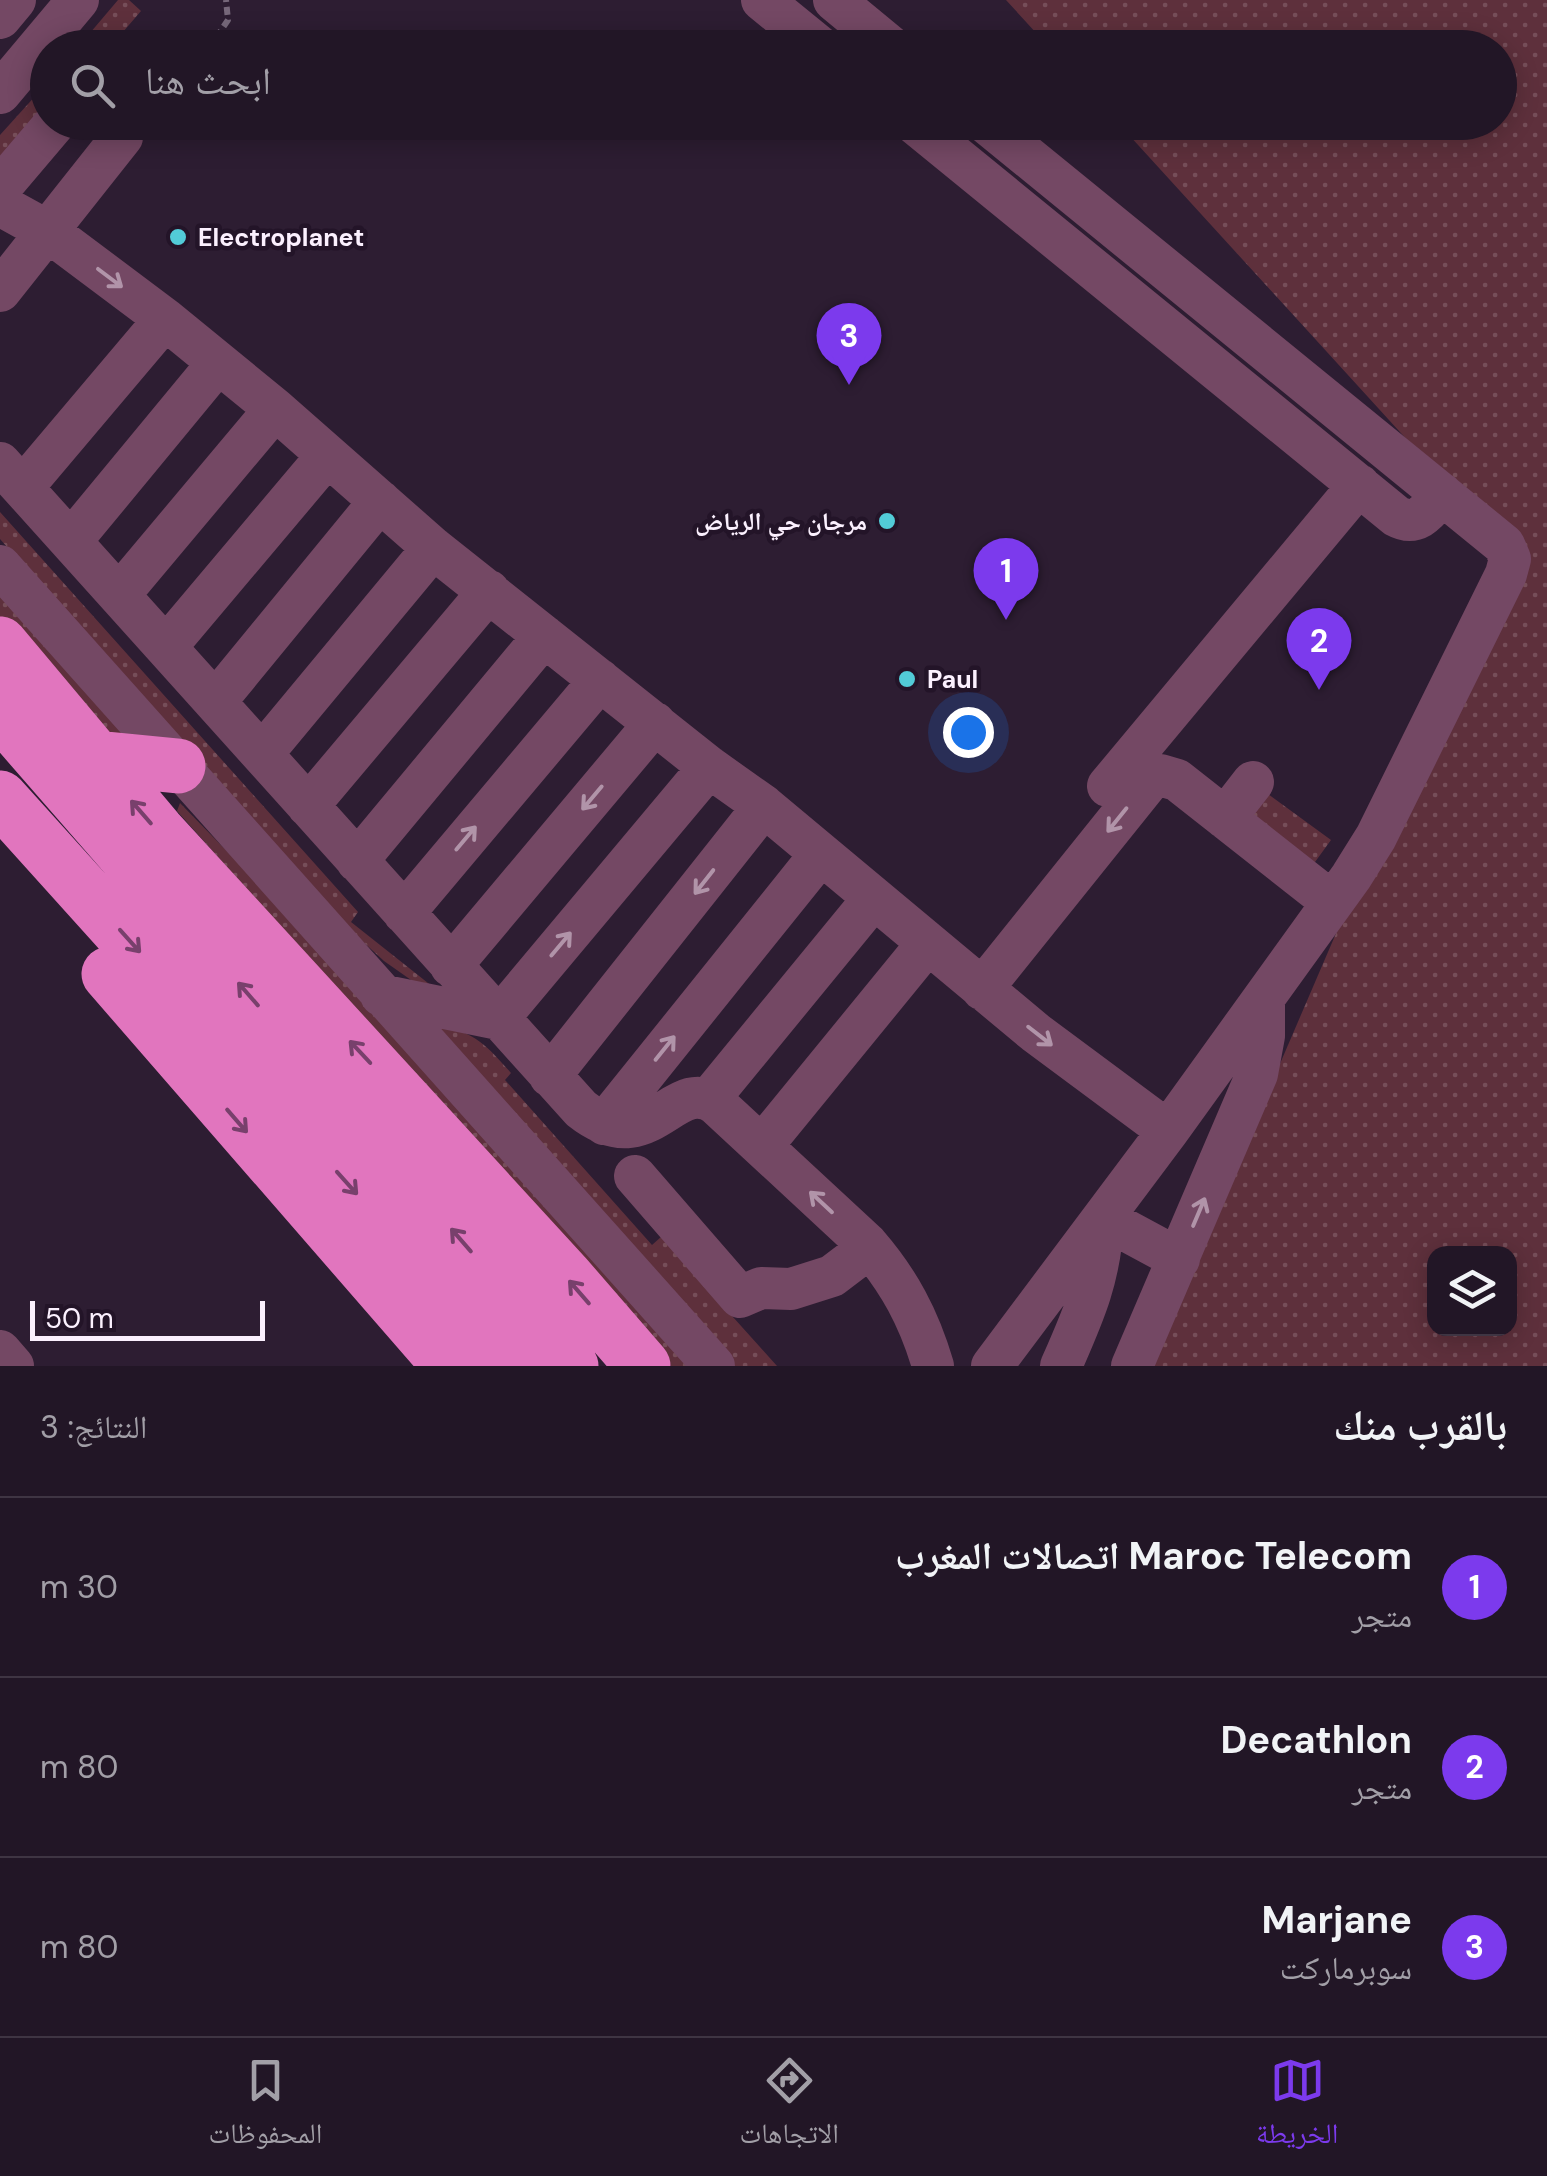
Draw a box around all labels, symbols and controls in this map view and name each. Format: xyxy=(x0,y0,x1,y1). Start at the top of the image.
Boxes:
search box xyxy=(30,30,1517,140)
text: ابحث هنا xyxy=(145,56,271,106)
icon: search xyxy=(65,58,120,113)
place label: Electroplanet xyxy=(198,221,364,254)
marker: Electroplanet xyxy=(167,226,189,248)
one-way arrow xyxy=(96,268,123,289)
pin: 3 xyxy=(816,302,882,385)
place label: مرجان حي الرياض xyxy=(695,505,867,541)
marker: مرجان حي الرياض xyxy=(876,510,898,532)
pin: 1 xyxy=(974,538,1038,620)
pin: 2 xyxy=(1286,608,1352,690)
place label: Paul xyxy=(927,663,978,696)
marker: Paul xyxy=(896,668,918,690)
your location xyxy=(943,707,994,758)
one-way arrow xyxy=(580,785,603,810)
one-way arrow xyxy=(130,800,152,826)
one-way arrow xyxy=(1107,807,1129,833)
one-way arrow xyxy=(455,826,478,851)
one-way arrow xyxy=(693,869,715,895)
one-way arrow xyxy=(118,928,141,953)
one-way arrow xyxy=(549,931,571,957)
one-way arrow xyxy=(237,982,259,1008)
one-way arrow xyxy=(1027,1025,1053,1047)
one-way arrow xyxy=(654,1035,675,1062)
one-way arrow xyxy=(349,1040,372,1065)
one-way arrow xyxy=(225,1108,248,1133)
one-way arrow xyxy=(336,1170,359,1195)
one-way arrow xyxy=(810,1190,834,1214)
one-way arrow xyxy=(1191,1197,1209,1228)
one-way arrow xyxy=(449,1228,472,1253)
map controls xyxy=(1427,1246,1517,1336)
button: layers xyxy=(1427,1246,1517,1336)
one-way arrow xyxy=(568,1280,591,1305)
scale bar xyxy=(30,1296,265,1340)
text: 50 m xyxy=(45,1300,114,1337)
text: بالقرب منك xyxy=(1333,1398,1507,1453)
text: النتائج: 3 xyxy=(40,1406,147,1448)
text: Maroc Telecom اتصالات المغرب xyxy=(895,1531,1412,1581)
text: 30 m xyxy=(40,1566,118,1608)
text: 1 xyxy=(1469,1566,1480,1608)
text: متجر xyxy=(1352,1595,1412,1637)
text: Decathlon xyxy=(1220,1715,1412,1765)
text: 80 m xyxy=(40,1746,118,1788)
text: 2 xyxy=(1465,1746,1484,1788)
text: متجر xyxy=(1352,1767,1412,1809)
text: Marjane xyxy=(1262,1895,1412,1945)
text: 80 m xyxy=(40,1926,118,1968)
text: 3 xyxy=(1465,1926,1484,1968)
text: سوبرماركت xyxy=(1280,1947,1412,1989)
tab: المحفوظات xyxy=(209,2053,322,2161)
tab: الاتجاهات xyxy=(740,2053,839,2161)
tab: الخريطة xyxy=(1256,2053,1338,2161)

